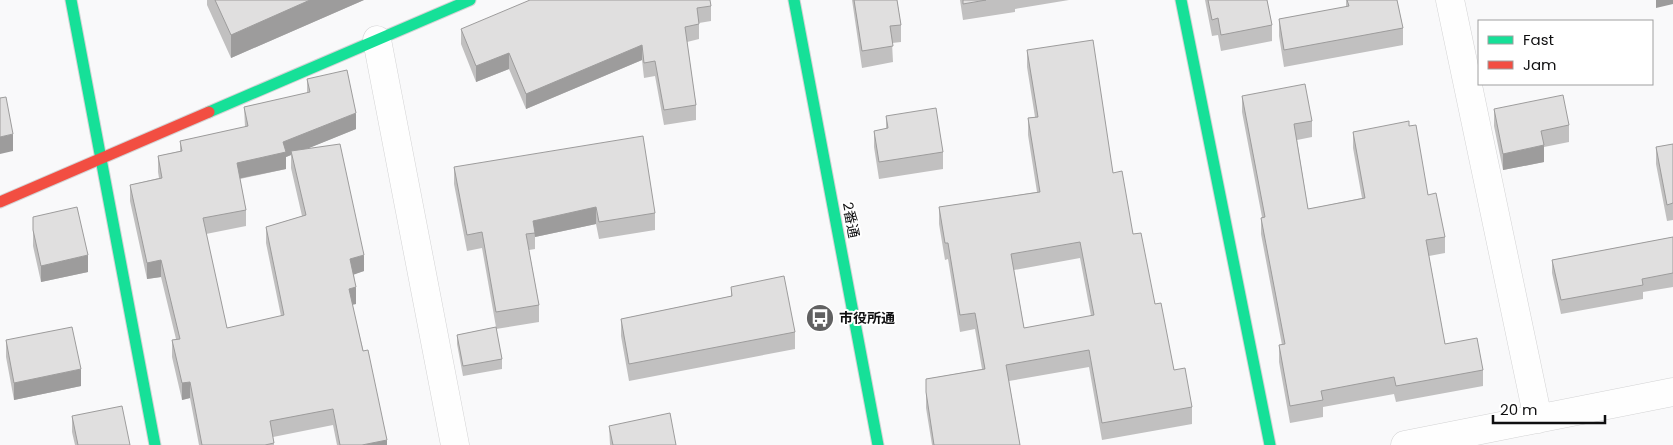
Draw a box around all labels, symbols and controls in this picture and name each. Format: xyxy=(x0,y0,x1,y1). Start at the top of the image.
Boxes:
legend xyxy=(1478,20,1653,85)
text: Fast xyxy=(1523,29,1554,50)
text: Jam xyxy=(1523,54,1557,75)
street label: 2番通 xyxy=(838,200,864,240)
bus stop icon: 市役所通 xyxy=(805,303,835,333)
place label: 市役所通 xyxy=(839,308,895,328)
scale bar xyxy=(1493,392,1606,424)
text: 20 m xyxy=(1500,399,1538,420)

